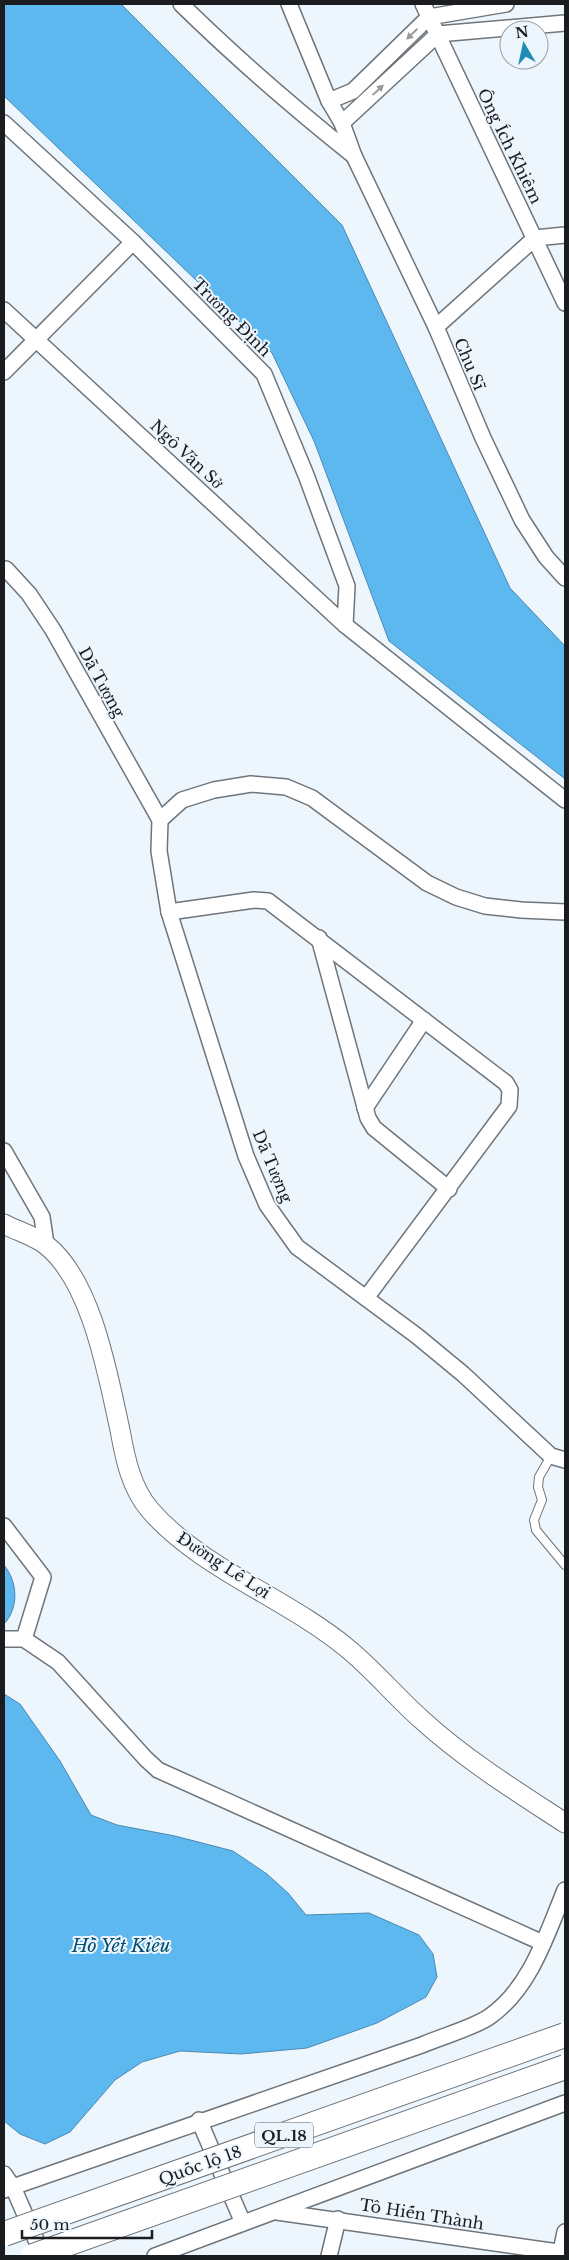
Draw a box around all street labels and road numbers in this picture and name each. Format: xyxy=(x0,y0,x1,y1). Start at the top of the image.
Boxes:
street label: Ông Ích Khiêm xyxy=(473,85,547,207)
street label: Trương Định xyxy=(188,273,276,361)
street label: Chu Sĩ xyxy=(450,335,490,394)
street label: Ngô Văn Sở xyxy=(146,415,228,493)
street label: Dã Tượng xyxy=(74,643,130,721)
street label: Dã Tượng xyxy=(249,1126,297,1206)
street label: Đường Lê Lợi xyxy=(174,1527,275,1603)
road number: QL.18 xyxy=(255,2122,313,2148)
street label: Quốc lộ 18 xyxy=(156,2141,244,2189)
street label: Tô Hiến Thành xyxy=(358,2194,486,2234)

